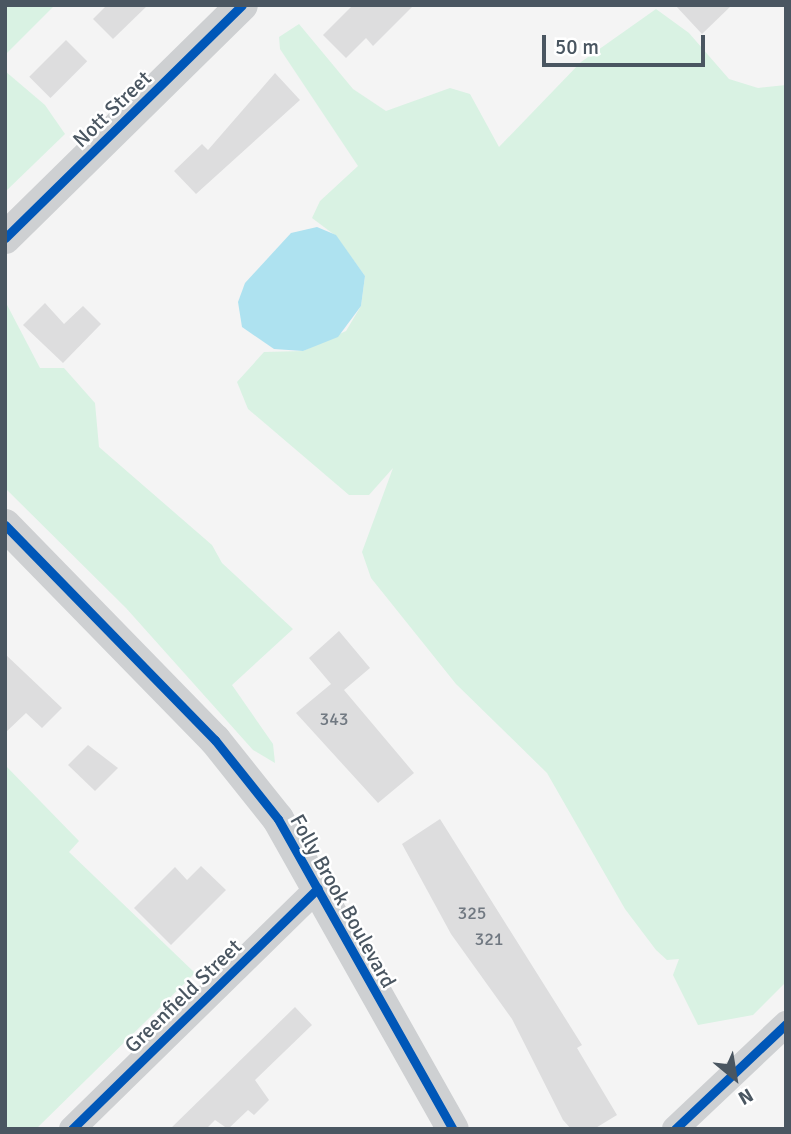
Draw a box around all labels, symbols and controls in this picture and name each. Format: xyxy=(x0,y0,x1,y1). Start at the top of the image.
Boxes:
scale bar xyxy=(546,21,709,65)
text: 50 m xyxy=(555,34,599,60)
street label: Nott Street xyxy=(68,66,156,152)
house number: 343 xyxy=(319,708,349,730)
street label: Folly Brook Boulevard xyxy=(285,810,401,992)
house number: 325 xyxy=(457,902,487,924)
house number: 321 xyxy=(474,928,504,950)
street label: Greenfield Street xyxy=(119,934,247,1058)
north arrow xyxy=(700,1043,770,1113)
text: N xyxy=(734,1082,757,1110)

